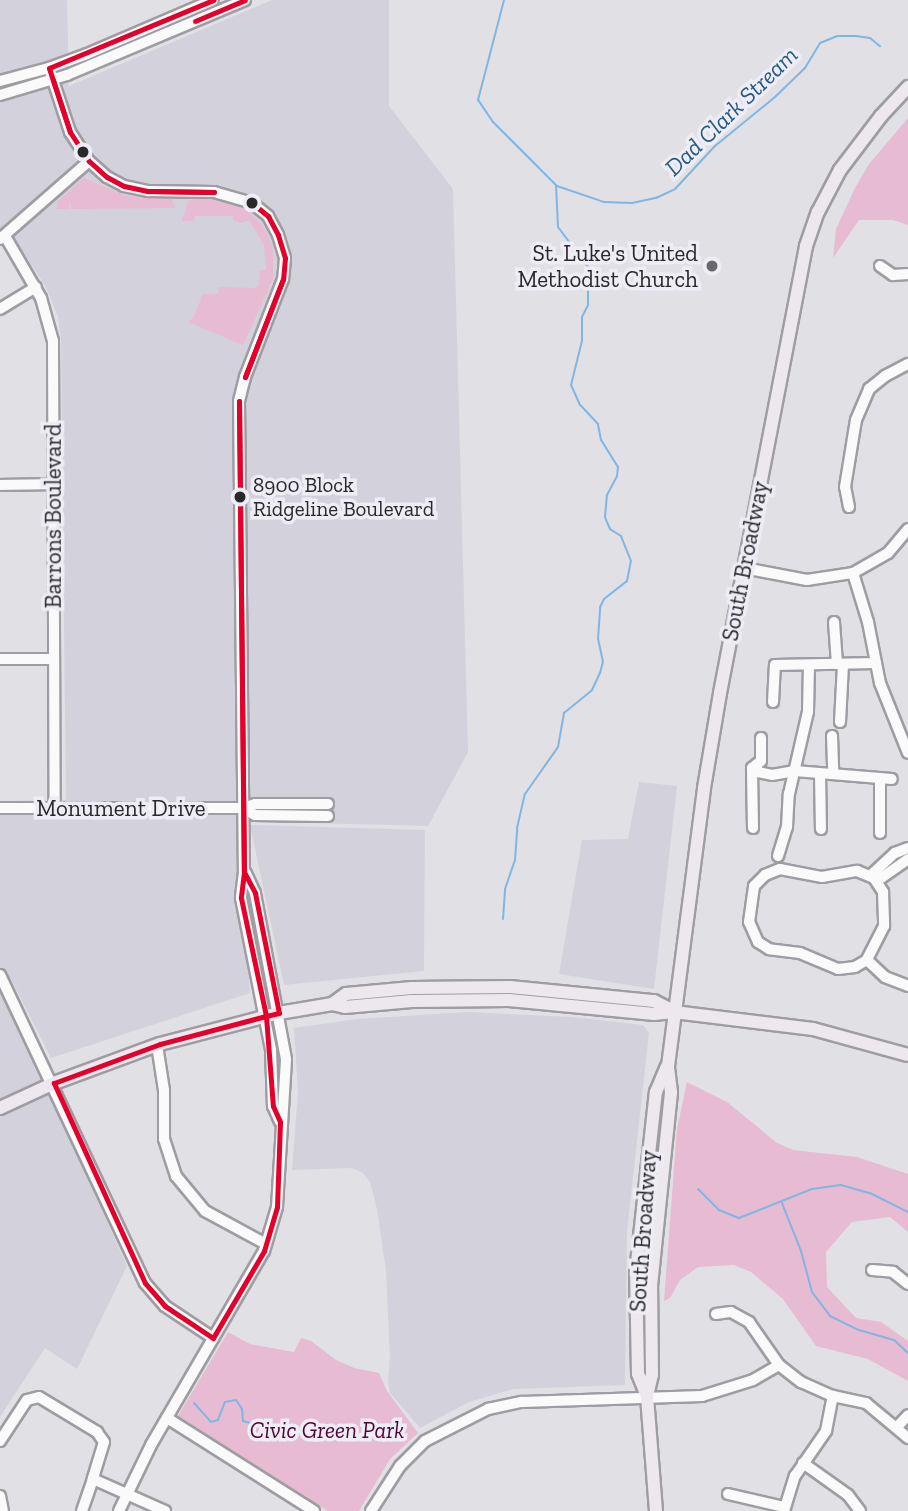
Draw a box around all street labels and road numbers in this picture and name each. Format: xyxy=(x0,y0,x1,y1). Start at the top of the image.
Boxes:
street label: Barrons Boulevard xyxy=(39,424,67,608)
street label: South Broadway xyxy=(716,479,774,643)
street label: Monument Drive xyxy=(36,794,206,822)
street label: South Broadway xyxy=(624,1149,662,1313)

